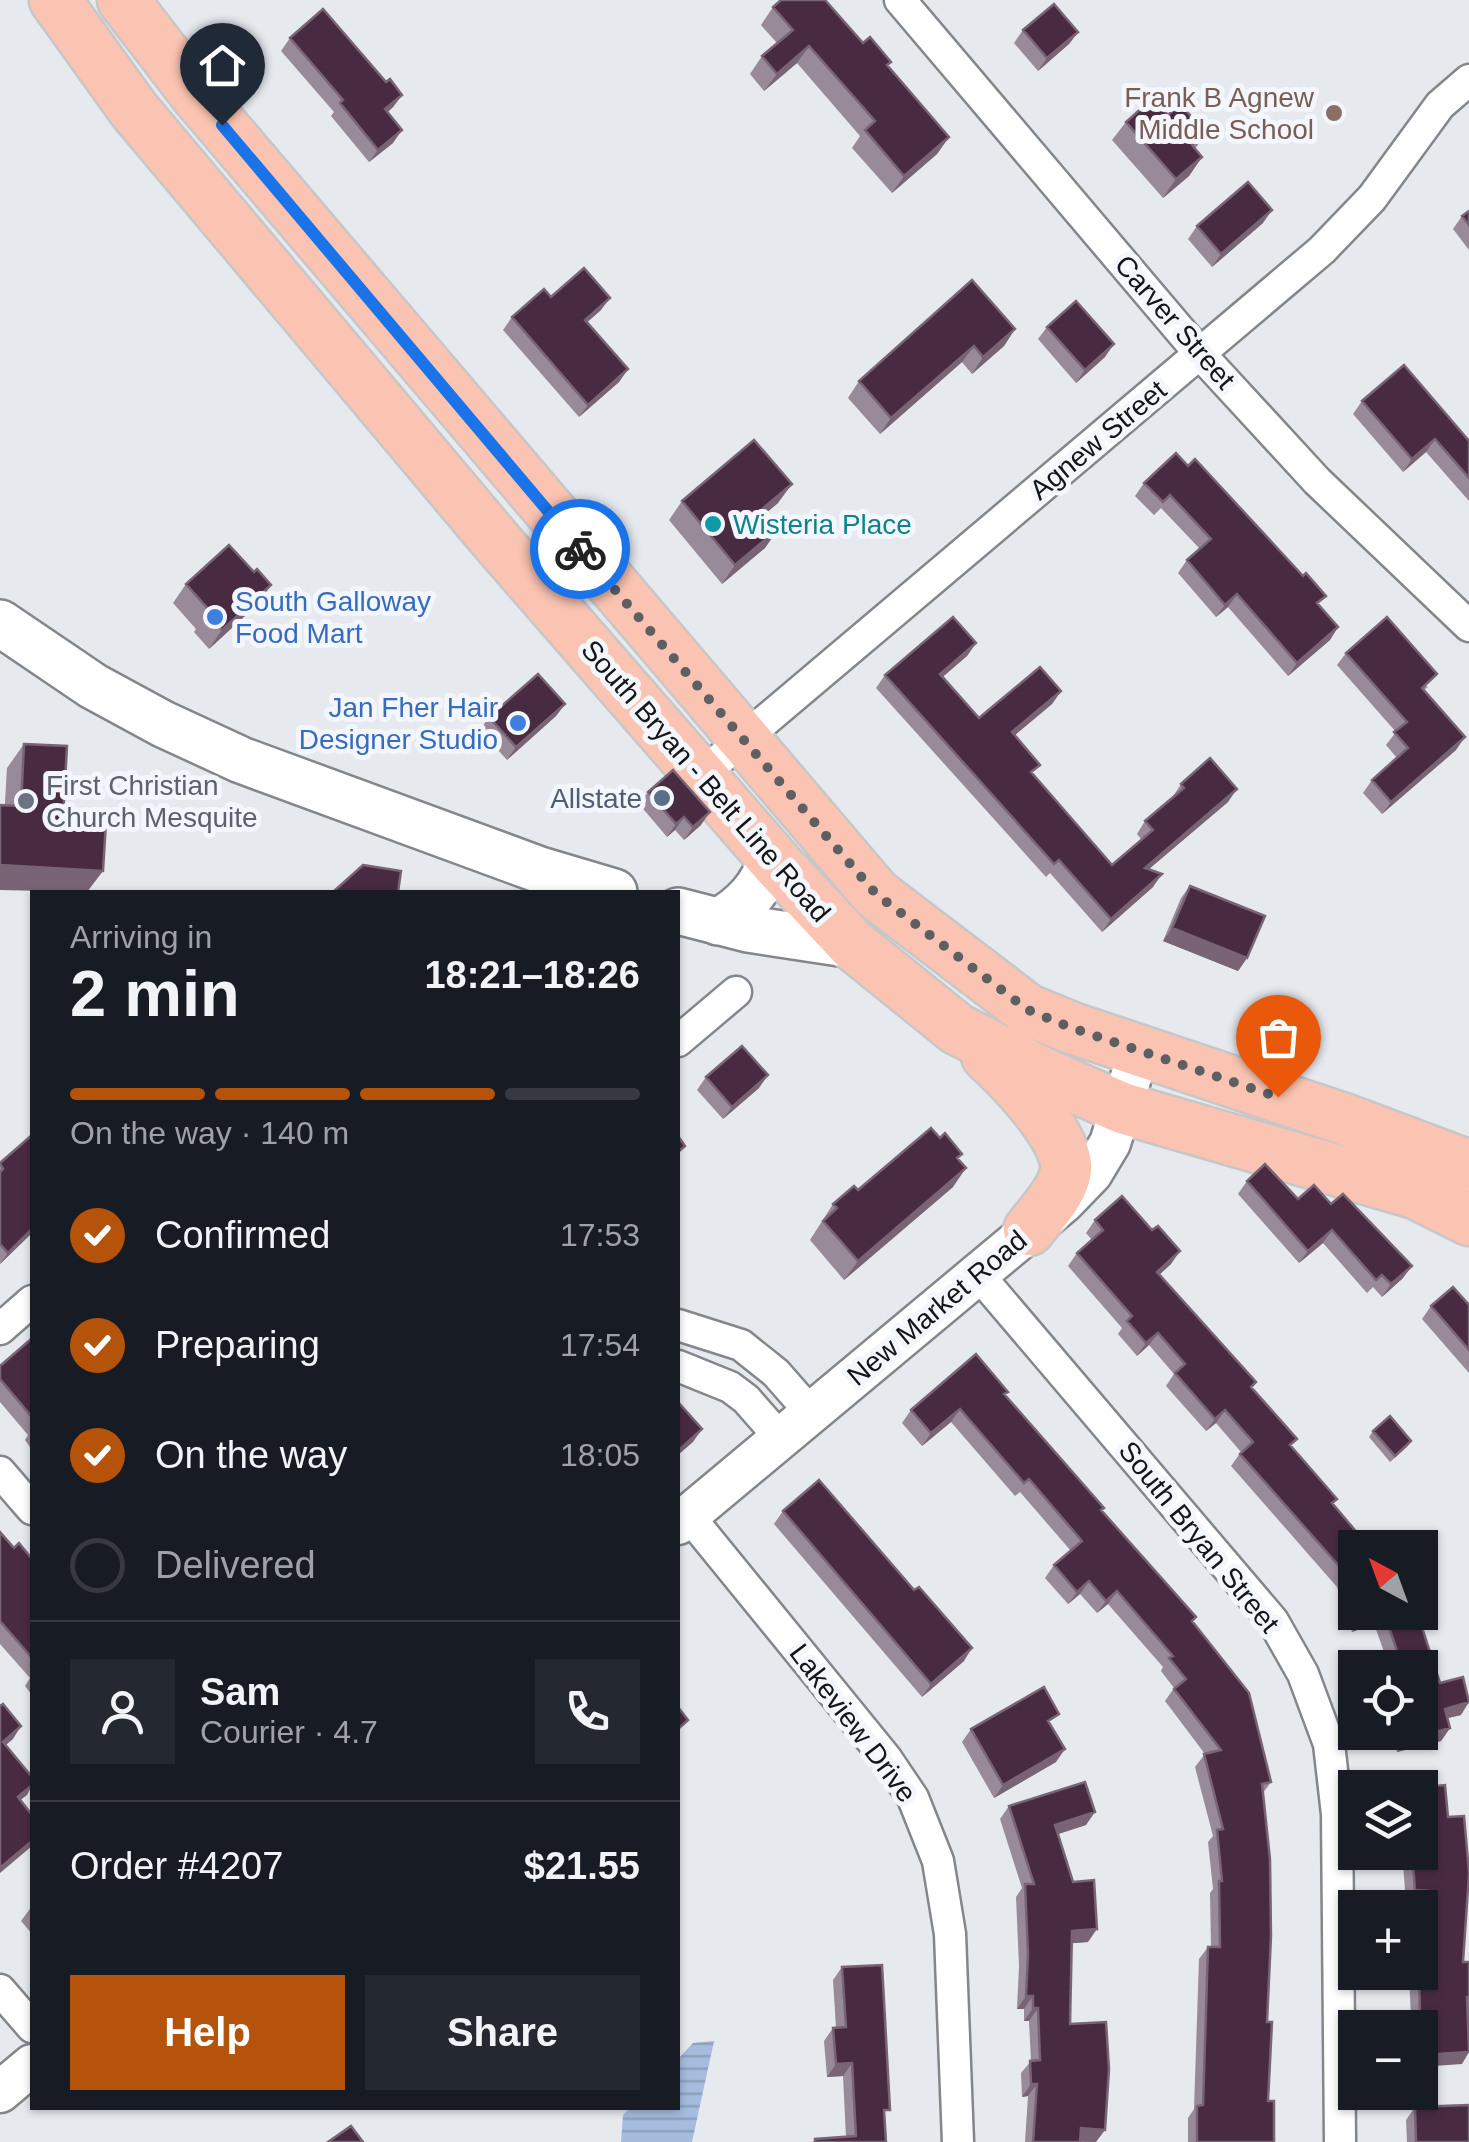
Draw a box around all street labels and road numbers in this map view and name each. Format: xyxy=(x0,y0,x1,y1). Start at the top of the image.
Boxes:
street label: Carver Street xyxy=(1109,249,1241,395)
street label: Agnew Street xyxy=(1024,374,1173,506)
street label: South Bryan - Belt Line Road xyxy=(575,634,837,928)
street label: New Market Road xyxy=(841,1224,1033,1392)
street label: South Bryan Street xyxy=(1113,1435,1286,1639)
street label: Lakeview Drive xyxy=(783,1638,923,1808)

